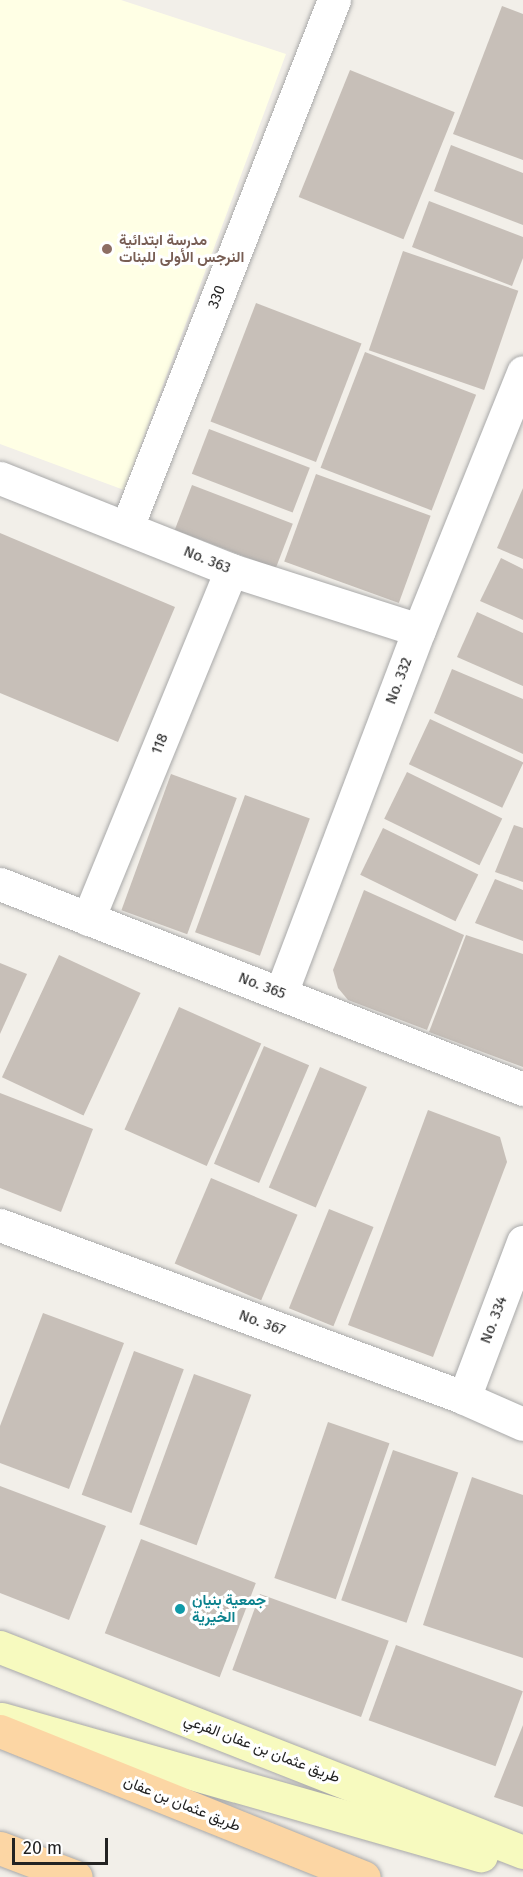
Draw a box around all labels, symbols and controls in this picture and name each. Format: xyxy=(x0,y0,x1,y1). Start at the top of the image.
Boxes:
place label: مدرسة ابتدائية النرجس الأولى للبنات xyxy=(119,231,244,266)
marker: مدرسة ابتدائية النرجس الأولى للبنات xyxy=(100,242,114,256)
street label: 330 xyxy=(204,283,230,311)
street label: No. 363 xyxy=(181,542,233,578)
street label: No. 332 xyxy=(382,655,416,707)
street label: 118 xyxy=(148,731,172,757)
street label: No. 365 xyxy=(236,969,288,1003)
street label: No. 334 xyxy=(477,1294,511,1346)
street label: No. 367 xyxy=(236,1306,288,1340)
place label: جمعية بنيان الخيرية xyxy=(192,1591,266,1626)
marker: جمعية بنيان الخيرية xyxy=(173,1602,187,1616)
street label: طريق عثمان بن عفان الفرعي xyxy=(181,1711,343,1787)
street label: طريق عثمان بن عفان xyxy=(121,1772,243,1836)
scale bar xyxy=(15,1826,111,1864)
text: 20 m xyxy=(23,1837,62,1859)

